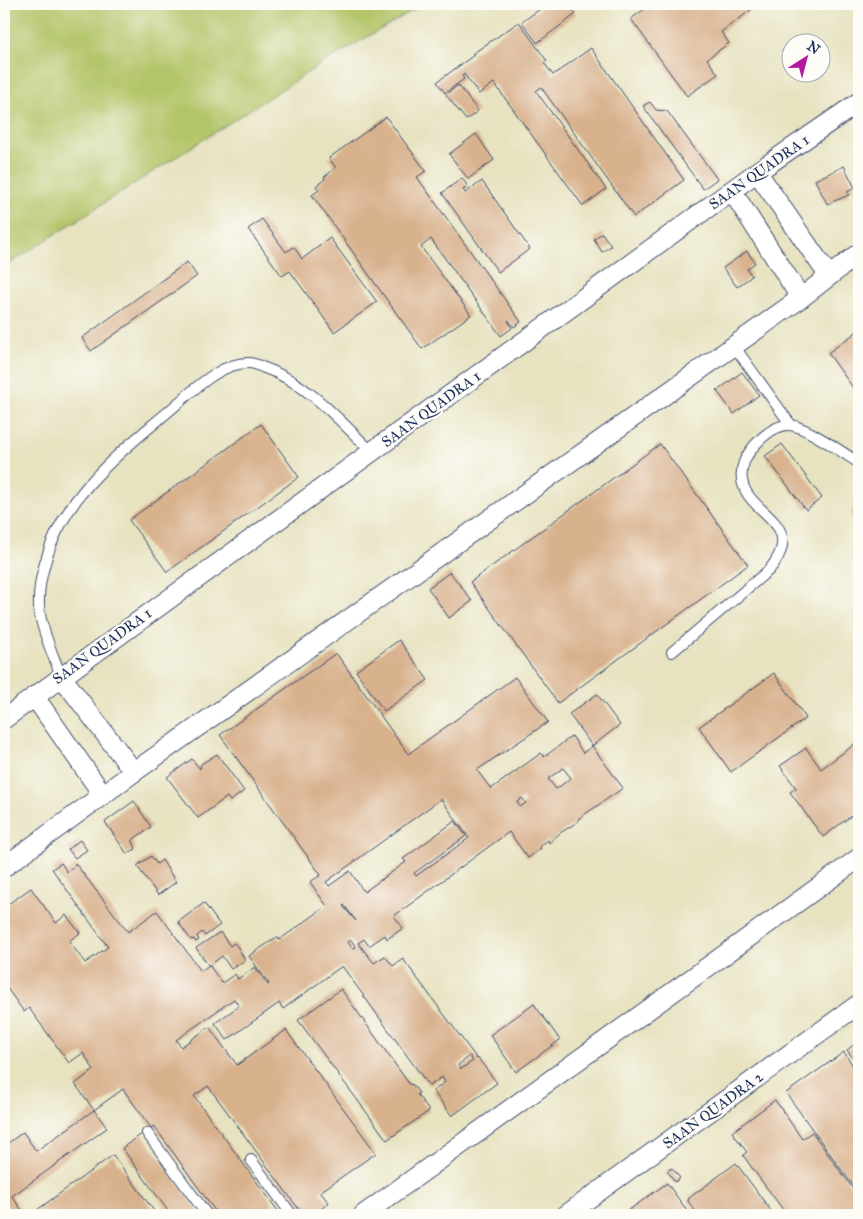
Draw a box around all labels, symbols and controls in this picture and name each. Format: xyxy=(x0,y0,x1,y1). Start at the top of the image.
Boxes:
north arrow xyxy=(780,32,830,82)
text: N xyxy=(804,38,823,58)
street label: SAAN QUADRA 1 xyxy=(705,131,813,213)
street label: SAAN QUADRA 1 xyxy=(378,367,484,451)
street label: SAAN QUADRA 1 xyxy=(49,604,155,688)
street label: SAAN QUADRA 2 xyxy=(659,1067,767,1152)

